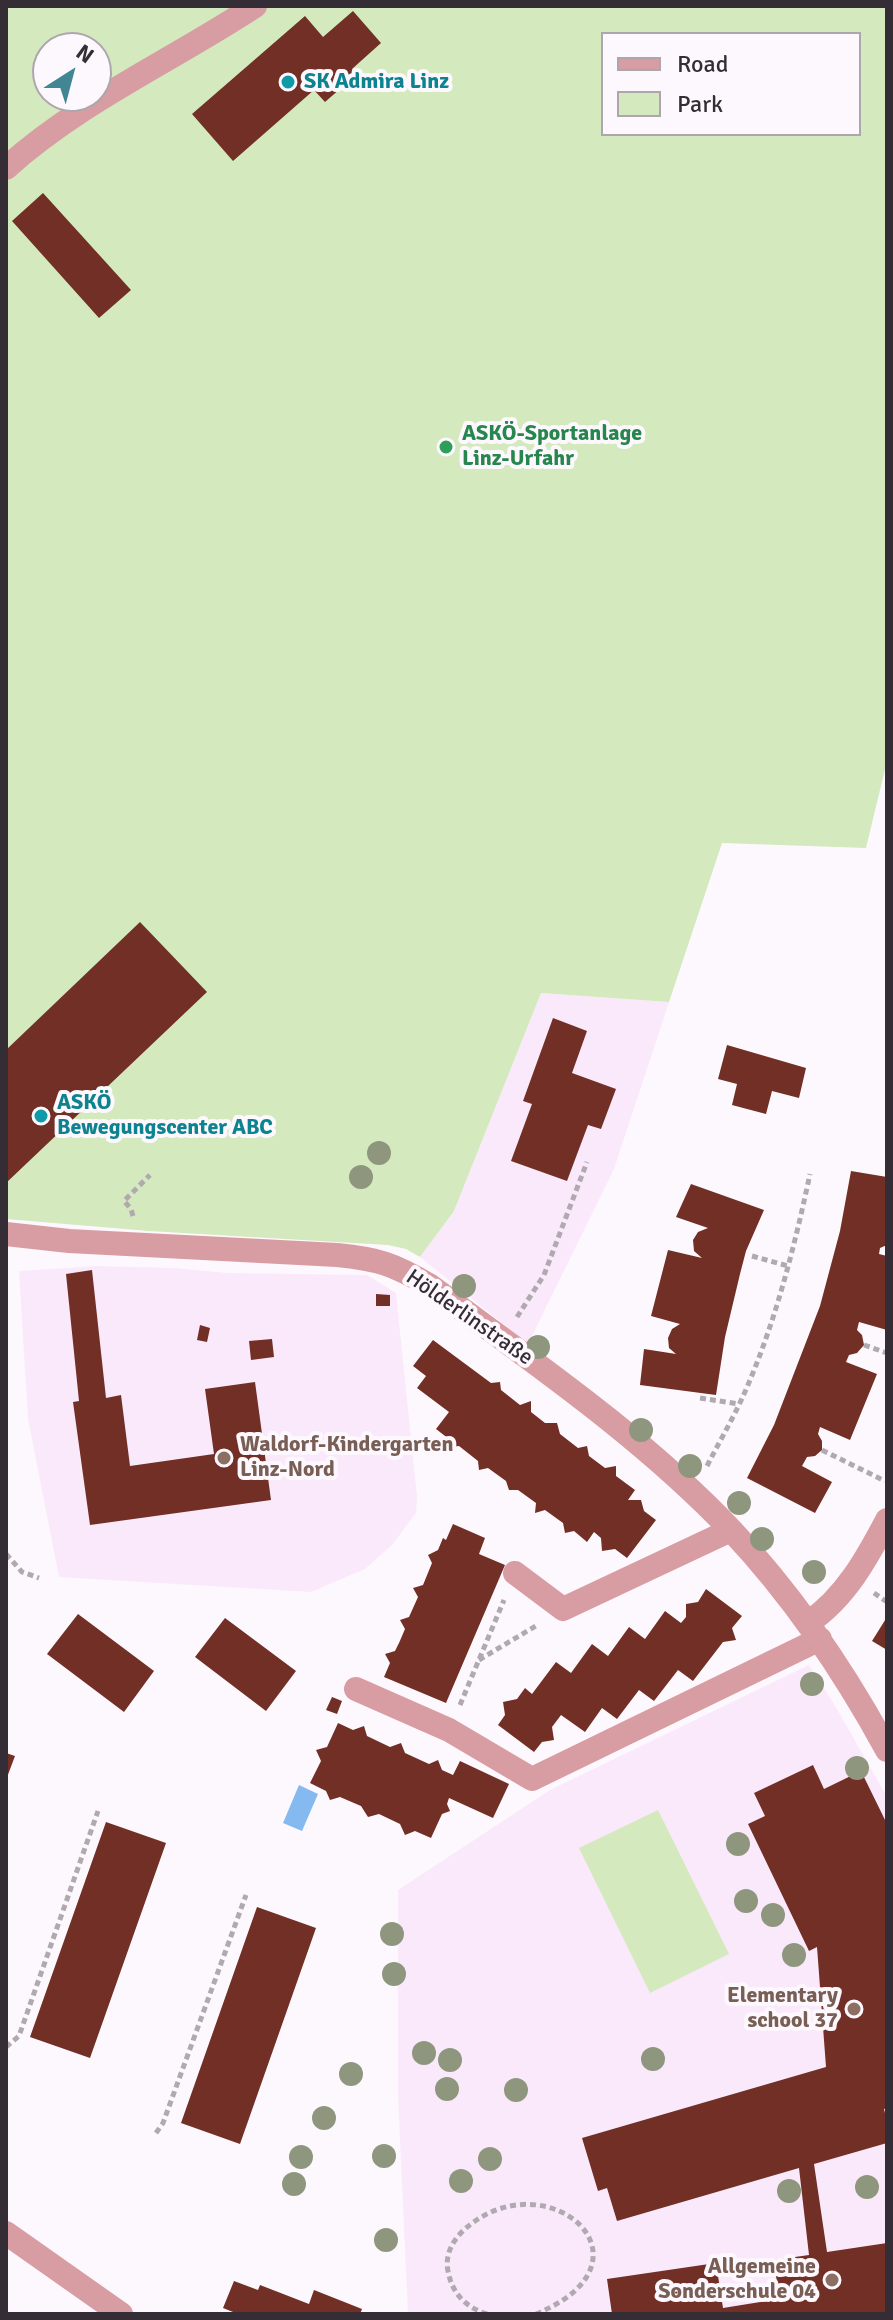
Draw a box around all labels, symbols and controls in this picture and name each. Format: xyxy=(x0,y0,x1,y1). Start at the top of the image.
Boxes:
north arrow xyxy=(32,32,112,112)
legend xyxy=(601,32,861,136)
text: N xyxy=(71,38,99,69)
text: Road xyxy=(677,49,728,79)
place label: SK Admira Linz xyxy=(304,69,449,95)
marker: SK Admira Linz xyxy=(279,73,297,91)
text: Park xyxy=(677,89,723,119)
place label: ASKÖ-Sportanlage Linz-Urfahr xyxy=(462,421,642,472)
marker: ASKÖ-Sportanlage Linz-Urfahr xyxy=(437,438,455,456)
place label: ASKÖ Bewegungscenter ABC xyxy=(57,1090,273,1142)
marker: ASKÖ Bewegungscenter ABC xyxy=(32,1107,50,1125)
street label: Hölderlinstraße xyxy=(400,1264,538,1372)
place label: Waldorf-Kindergarten Linz-Nord xyxy=(240,1432,454,1484)
marker: Waldorf-Kindergarten Linz-Nord xyxy=(215,1449,233,1467)
place label: Elementary school 37 xyxy=(727,1983,838,2034)
marker: Elementary school 37 xyxy=(845,2000,863,2018)
place label: Allgemeine Sonderschule 04 xyxy=(658,2254,816,2306)
marker: Allgemeine Sonderschule 04 xyxy=(823,2271,841,2289)

